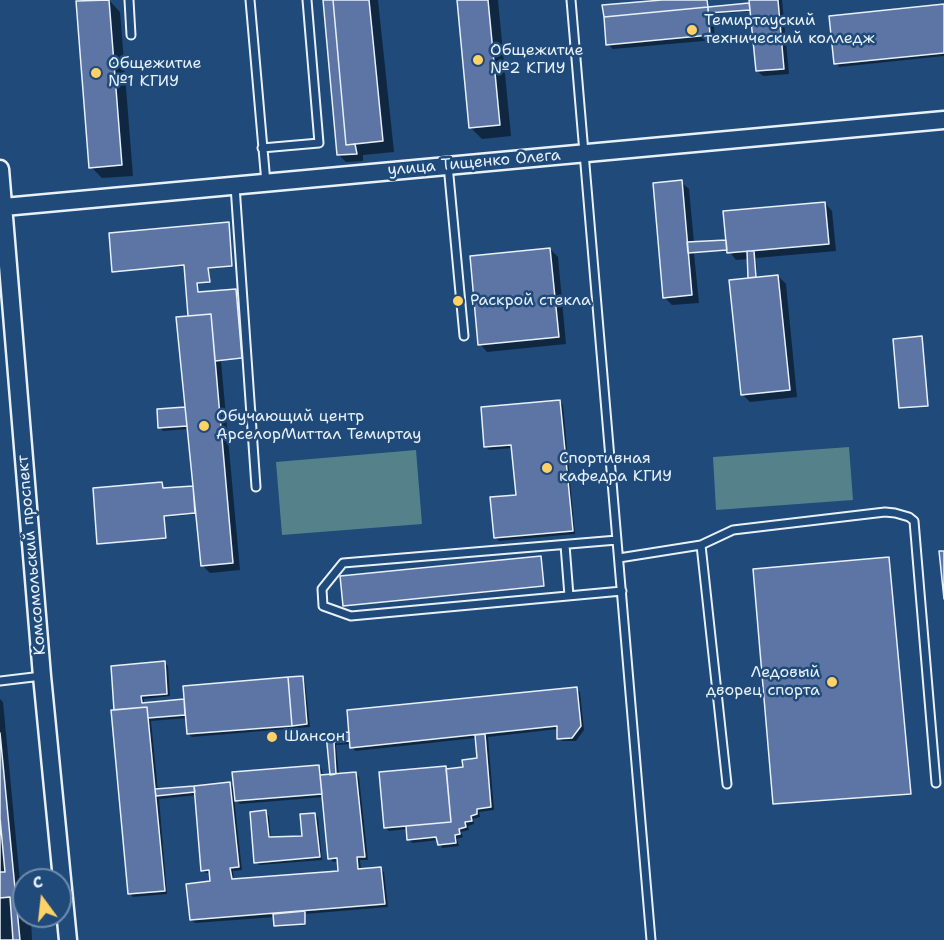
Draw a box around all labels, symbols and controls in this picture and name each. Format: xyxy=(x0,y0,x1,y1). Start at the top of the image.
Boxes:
place label: Темиртауский технический колледж xyxy=(704,11,875,49)
marker: Темиртауский технический колледж xyxy=(685,23,699,37)
place label: Общежитие №2 КГИУ xyxy=(490,41,584,79)
marker: Общежитие №2 КГИУ xyxy=(471,53,485,67)
place label: Общежитие №1 КГИУ xyxy=(108,54,202,92)
marker: Общежитие №1 КГИУ xyxy=(89,66,103,80)
street label: улица Тищенко Олега xyxy=(387,146,561,180)
place label: Раскрой стекла xyxy=(470,291,591,311)
marker: Раскрой стекла xyxy=(451,294,465,308)
place label: Обучающий центр АрселорМиттал Темиртау xyxy=(216,407,421,445)
marker: Обучающий центр АрселорМиттал Темиртау xyxy=(197,419,211,433)
place label: Спортивная кафедра КГИУ xyxy=(559,449,672,487)
street label: Комсомольский проспект xyxy=(14,454,50,656)
marker: Спортивная кафедра КГИУ xyxy=(540,461,554,475)
place label: Ледовый дворец спорта xyxy=(706,663,820,701)
marker: Ледовый дворец спорта xyxy=(825,675,839,689)
place label: Шансон xyxy=(284,727,345,747)
marker: Шансон xyxy=(265,730,279,744)
north arrow xyxy=(12,868,72,928)
text: С xyxy=(30,871,45,893)

